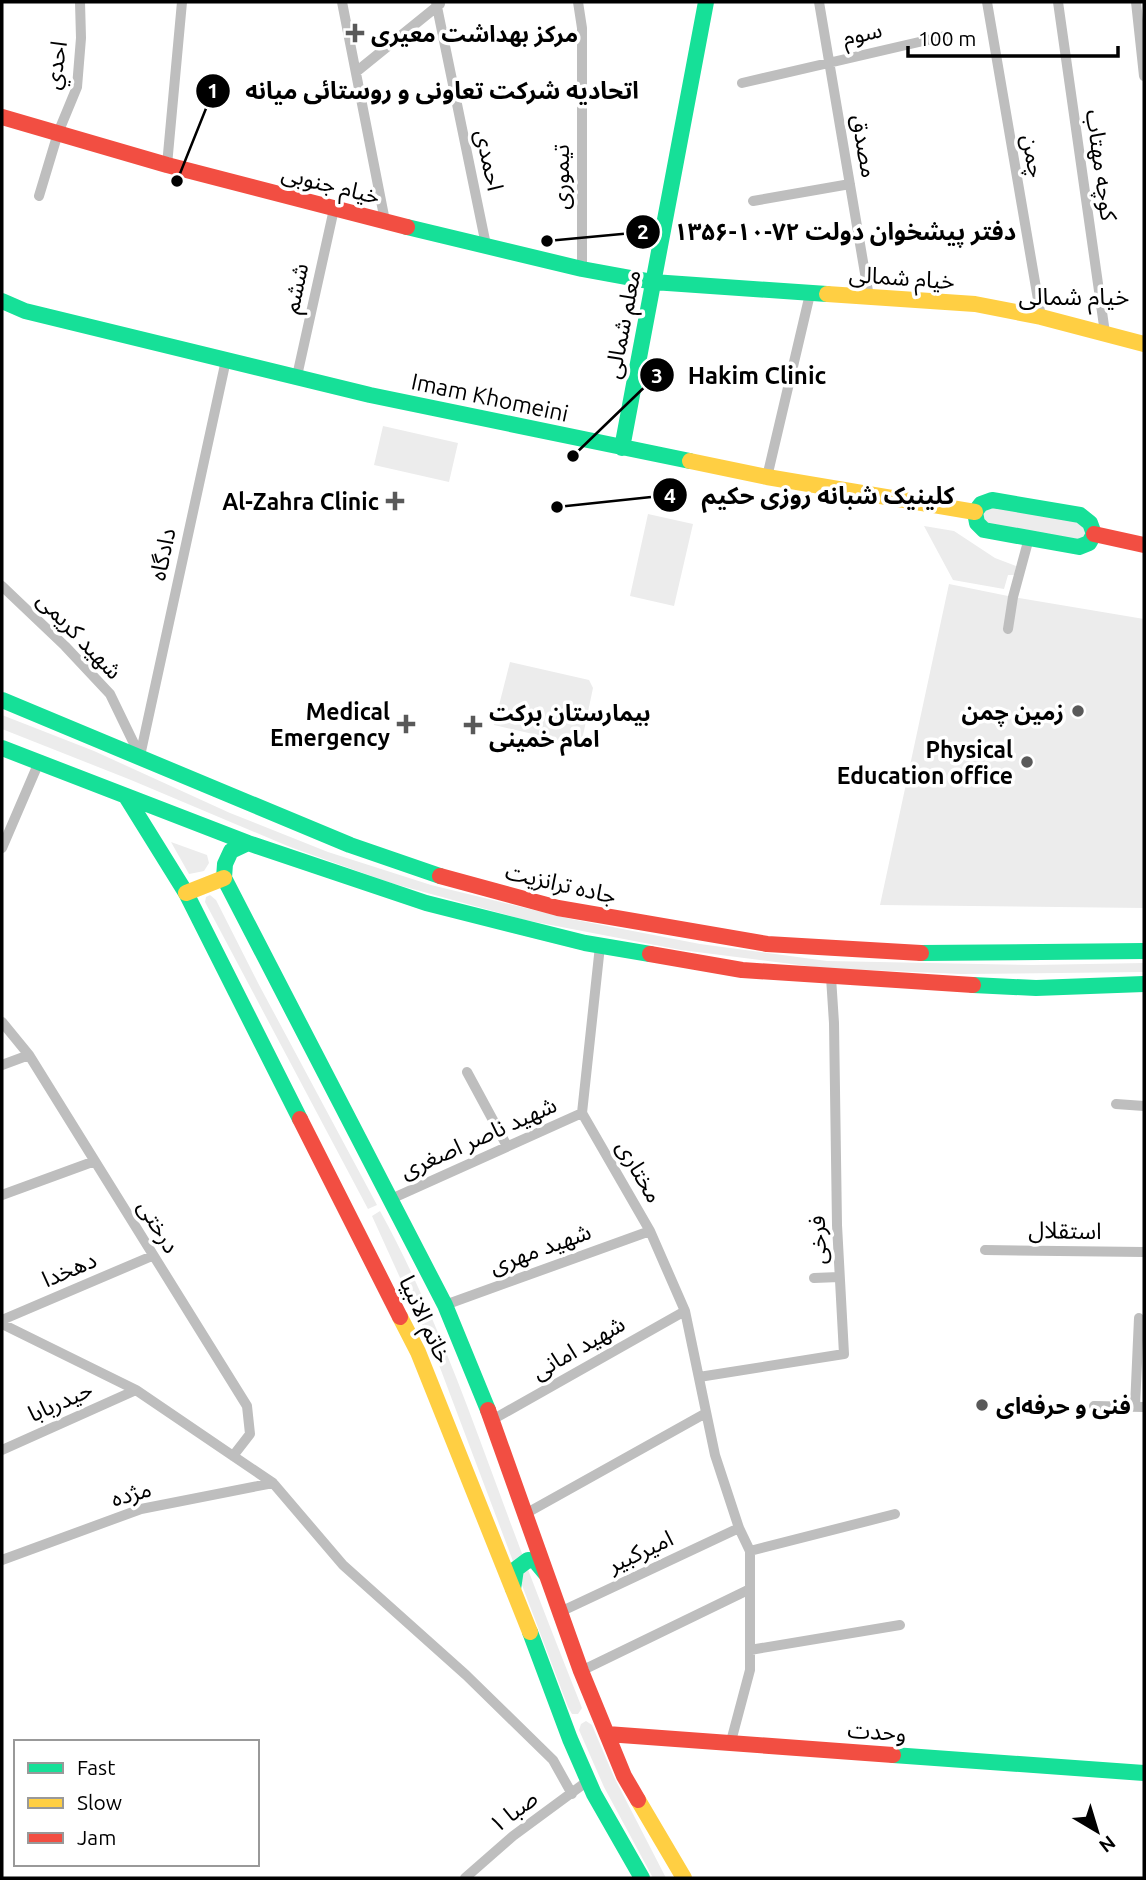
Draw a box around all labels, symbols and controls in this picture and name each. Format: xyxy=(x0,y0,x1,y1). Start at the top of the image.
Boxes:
scale bar xyxy=(908,14,1118,58)
street label: سوم xyxy=(840,16,886,56)
place label: مرکز بهداشت معیری xyxy=(371,21,578,48)
marker: مرکز بهداشت معیری xyxy=(345,23,365,43)
text: 100 m xyxy=(918,26,976,50)
street label: احدي xyxy=(39,39,76,92)
callout: اتحادیه شرکت تعاونی و روستائی میانه xyxy=(196,68,653,113)
text: اتحادیه شرکت تعاونی و روستائی میانه xyxy=(245,77,639,105)
text: 1 xyxy=(207,78,219,102)
street label: کوچه مهتاب xyxy=(1079,108,1122,223)
street label: مصدق xyxy=(847,112,883,180)
street label: احمدی xyxy=(470,127,509,193)
street label: چمن xyxy=(1015,132,1050,180)
street label: تیموری xyxy=(548,144,575,210)
street label: خیام جنوبی xyxy=(278,160,383,214)
callout: دفتر پیشخوان دولت ۷۲-۱۰-۱۳۵۶ xyxy=(625,209,1031,254)
text: دفتر پیشخوان دولت ۷۲-۱۰-۱۳۵۶ xyxy=(674,218,1016,248)
text: 2 xyxy=(637,219,649,243)
street label: ششم xyxy=(278,261,317,316)
street label: خیام شمالی xyxy=(848,261,956,299)
street label: معلم شمالی xyxy=(599,268,650,381)
district label: خیام شمالی xyxy=(1019,283,1129,315)
callout: Hakim Clinic xyxy=(639,353,841,398)
text: Hakim Clinic xyxy=(688,362,827,389)
text: 3 xyxy=(651,363,663,387)
street label: Imam Khomeini xyxy=(409,368,571,426)
callout: کلینیک شبانه روزی حکیم xyxy=(652,473,968,518)
text: کلینیک شبانه روزی حکیم xyxy=(702,482,955,513)
text: 4 xyxy=(664,483,676,507)
place label: Al-Zahra Clinic xyxy=(222,489,379,514)
marker: Al-Zahra Clinic xyxy=(385,491,405,511)
street label: دادگاه xyxy=(144,526,180,582)
street label: شهید کریمی xyxy=(31,586,127,685)
place label: Medical Emergency xyxy=(270,699,390,750)
place label: زمین چمن xyxy=(961,699,1064,727)
place label: بیمارستان برکت امام خمینی xyxy=(489,700,651,757)
marker: زمین چمن xyxy=(1070,703,1086,719)
marker: Medical Emergency xyxy=(396,714,416,734)
marker: بیمارستان برکت امام خمینی xyxy=(463,715,483,735)
place label: Physical Education office xyxy=(837,737,1013,788)
marker: Physical Education office xyxy=(1019,754,1035,770)
street label: جاده ترانزیت xyxy=(503,858,619,910)
street label: شهید ناصر اصغری xyxy=(396,1091,561,1185)
street label: مختاری xyxy=(610,1135,668,1208)
street label: درختی xyxy=(132,1195,185,1258)
street label: فرخی xyxy=(804,1215,832,1265)
street label: استقلال xyxy=(1028,1217,1102,1245)
street label: شهید مهری xyxy=(486,1218,595,1280)
street label: دهخدا xyxy=(38,1246,100,1292)
street label: خاتم الانبیا xyxy=(390,1271,457,1369)
street label: شهید امانی xyxy=(527,1310,629,1384)
street label: حیدربابا xyxy=(24,1376,97,1428)
place label: فنی و حرفه‌ای xyxy=(996,1393,1131,1420)
marker: فنی و حرفه‌ای xyxy=(974,1397,990,1413)
street label: مژده xyxy=(108,1475,155,1513)
street label: امیرکبیر xyxy=(602,1525,678,1579)
street label: وحدت xyxy=(847,1716,907,1748)
legend xyxy=(14,1740,259,1866)
text: Fast xyxy=(77,1755,115,1779)
street label: صبا ۱ xyxy=(484,1785,542,1837)
text: Slow xyxy=(77,1790,122,1814)
north arrow xyxy=(1062,1796,1132,1866)
text: Jam xyxy=(77,1825,116,1849)
text: N xyxy=(1095,1831,1120,1857)

